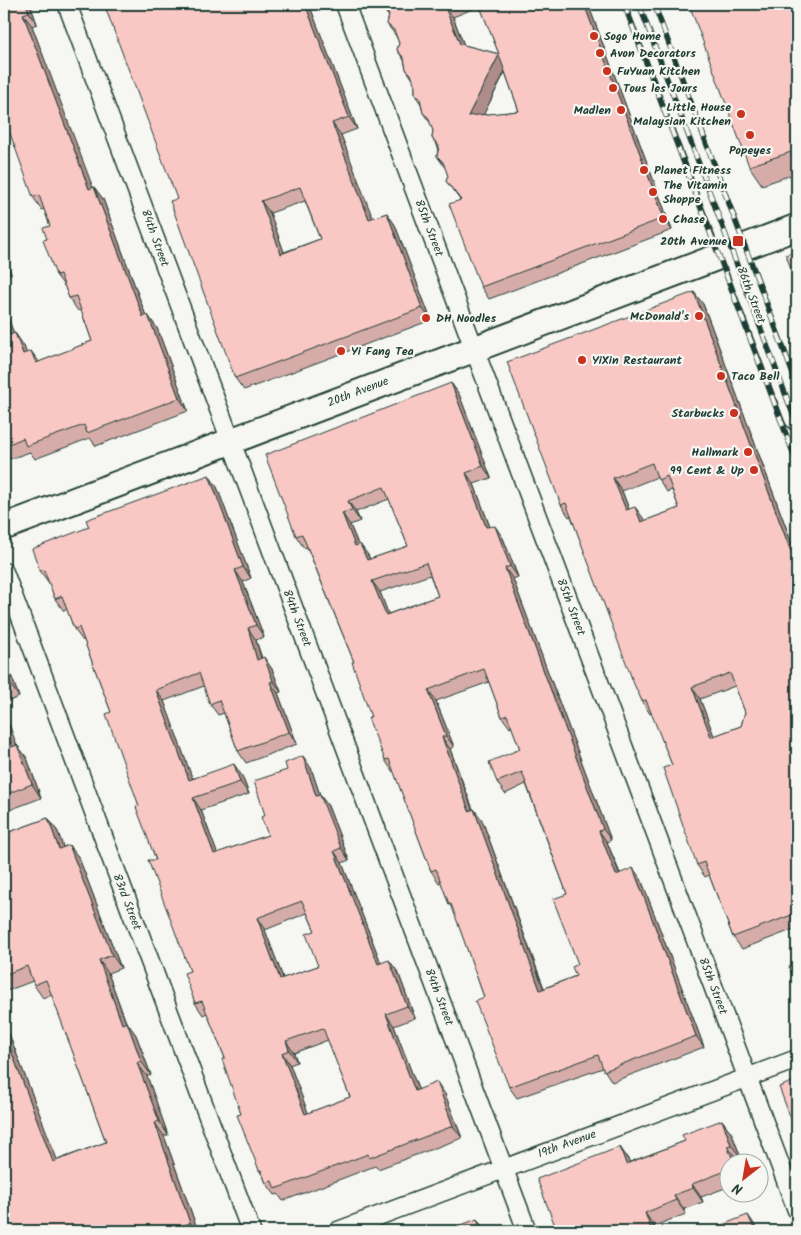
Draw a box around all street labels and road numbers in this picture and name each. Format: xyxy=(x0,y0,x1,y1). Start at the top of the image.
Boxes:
street label: 85th Street xyxy=(409,197,449,260)
street label: 84th Street xyxy=(136,206,174,270)
street label: 86th Street xyxy=(731,263,771,327)
street label: 20th Avenue xyxy=(325,371,392,412)
street label: 85th Street xyxy=(551,576,591,639)
street label: 84th Street xyxy=(277,587,317,650)
street label: 83rd Street xyxy=(108,871,147,933)
street label: 85th Street xyxy=(693,955,733,1018)
street label: 84th Street xyxy=(419,966,459,1029)
street label: 19th Avenue xyxy=(535,1124,599,1163)

